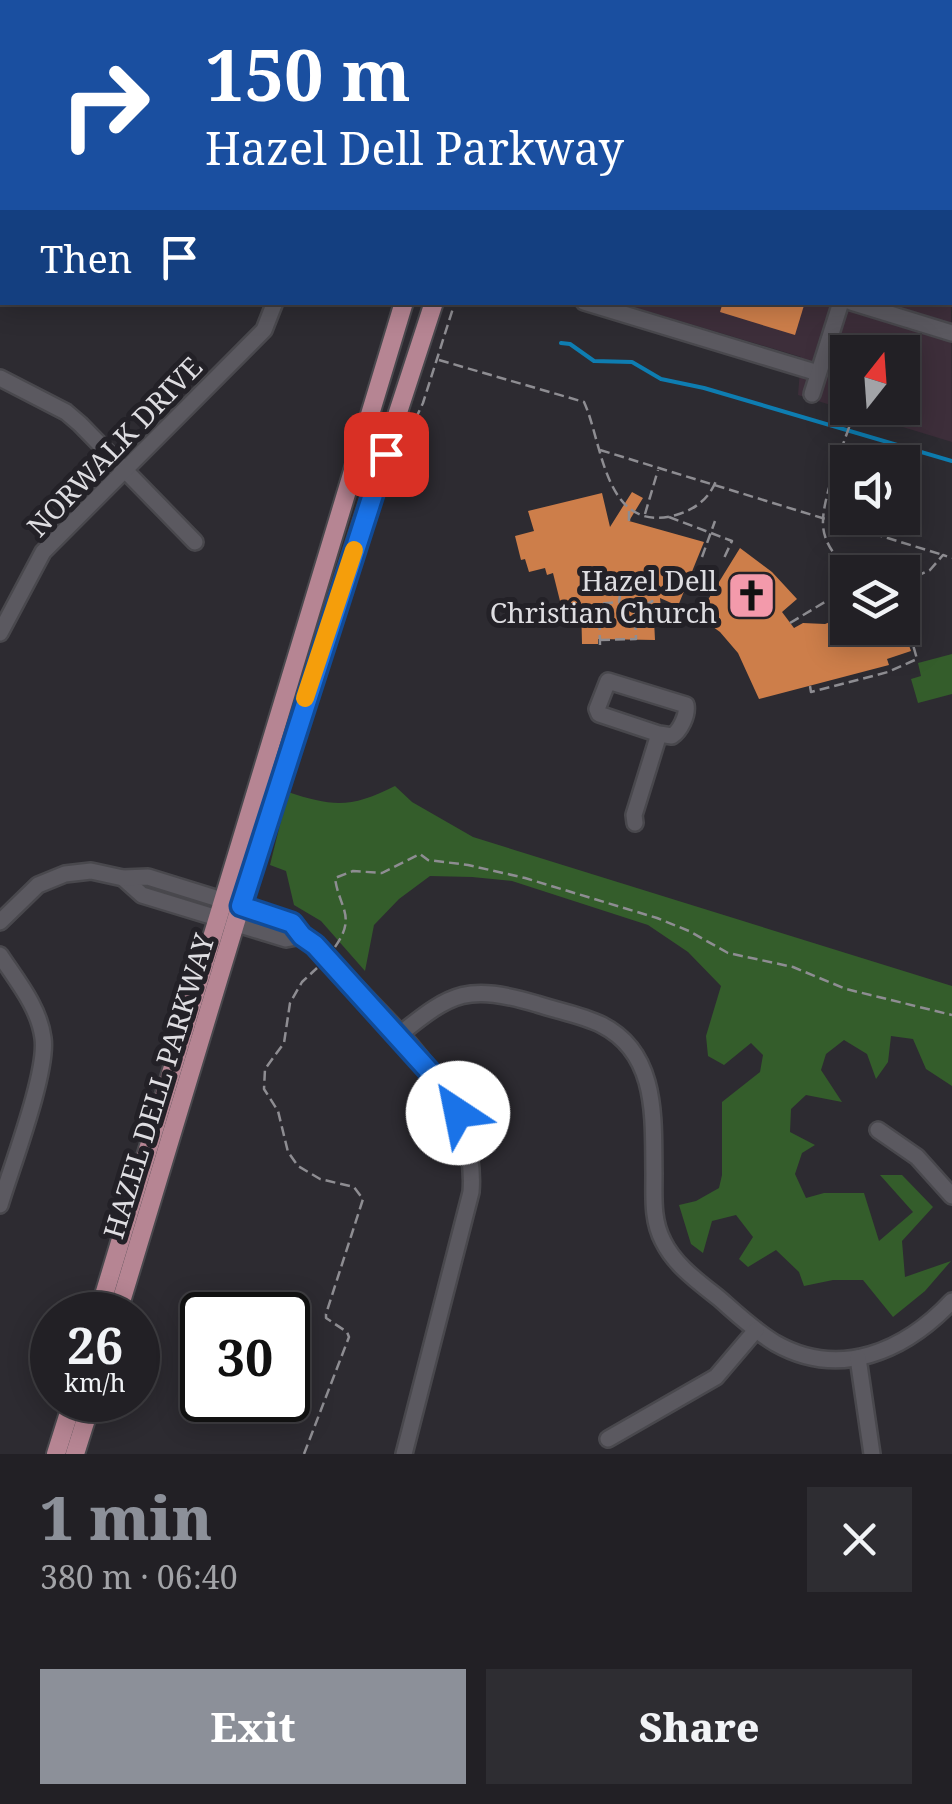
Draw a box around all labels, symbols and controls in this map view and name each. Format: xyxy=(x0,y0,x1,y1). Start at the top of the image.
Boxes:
text: 150 m xyxy=(205,26,411,122)
icon: right xyxy=(40,40,170,170)
text: Hazel Dell Parkway xyxy=(205,117,624,178)
icon: arrive xyxy=(152,230,207,285)
text: Then xyxy=(40,232,132,284)
north arrow xyxy=(830,335,920,425)
map controls xyxy=(830,335,920,645)
street label: NORWALK DRIVE xyxy=(18,348,210,544)
pin xyxy=(344,412,429,497)
icon: arrive xyxy=(359,427,414,482)
button: sound xyxy=(830,445,920,535)
button: layers xyxy=(830,555,920,645)
place label: Hazel Dell Christian Church xyxy=(490,561,717,631)
church icon: Hazel Dell Christian Church xyxy=(726,570,778,622)
street label: HAZEL DELL PARKWAY xyxy=(94,929,223,1243)
position arrow xyxy=(406,1061,510,1165)
speed limit sign: 30 xyxy=(180,1292,310,1422)
text: 26 xyxy=(67,1311,123,1379)
text: km/h xyxy=(64,1365,126,1399)
text: 1 min xyxy=(40,1476,212,1558)
button: close xyxy=(807,1487,912,1592)
text: 380 m · 06:40 xyxy=(40,1555,238,1598)
button: Exit xyxy=(40,1669,466,1784)
button: Share xyxy=(486,1669,912,1784)

